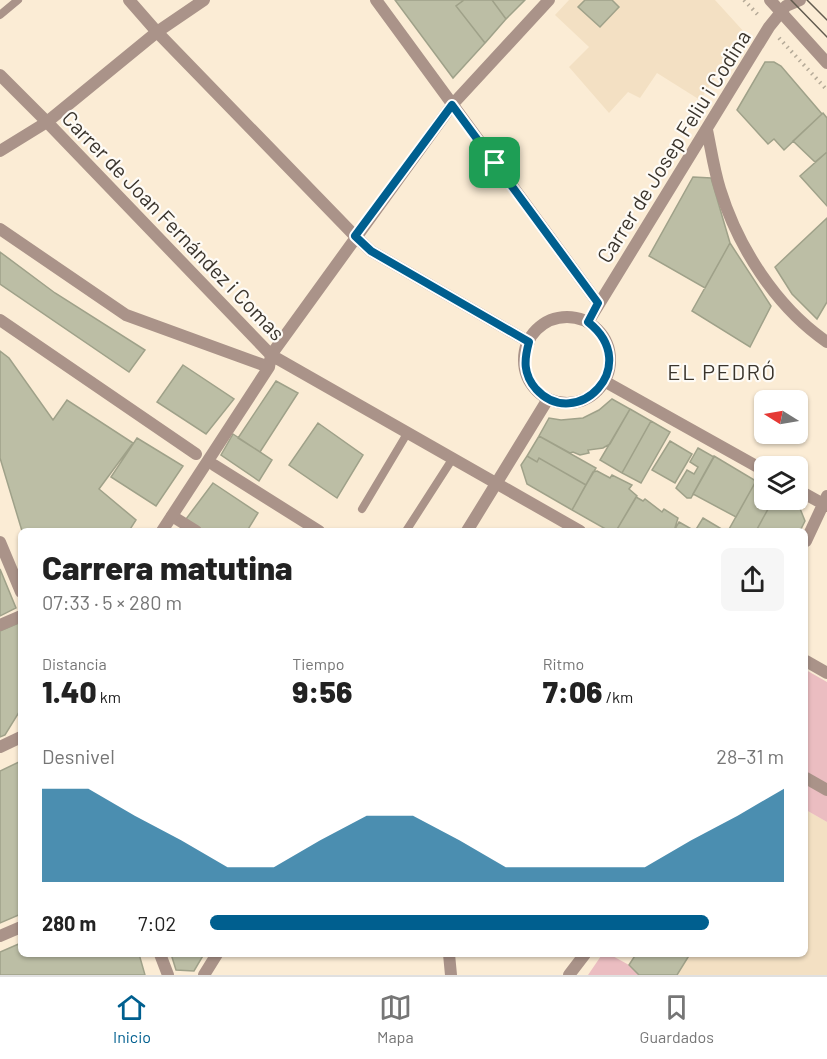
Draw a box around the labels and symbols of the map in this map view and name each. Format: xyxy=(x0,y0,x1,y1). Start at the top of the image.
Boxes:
street label: Carrer de Josep Feliu i Codina xyxy=(591,25,755,267)
street label: Carrer de Joan Fernández i Comas xyxy=(58,105,290,345)
pin xyxy=(469,137,520,188)
district label: EL PEDRÓ xyxy=(667,358,777,384)
north arrow xyxy=(754,390,808,444)

